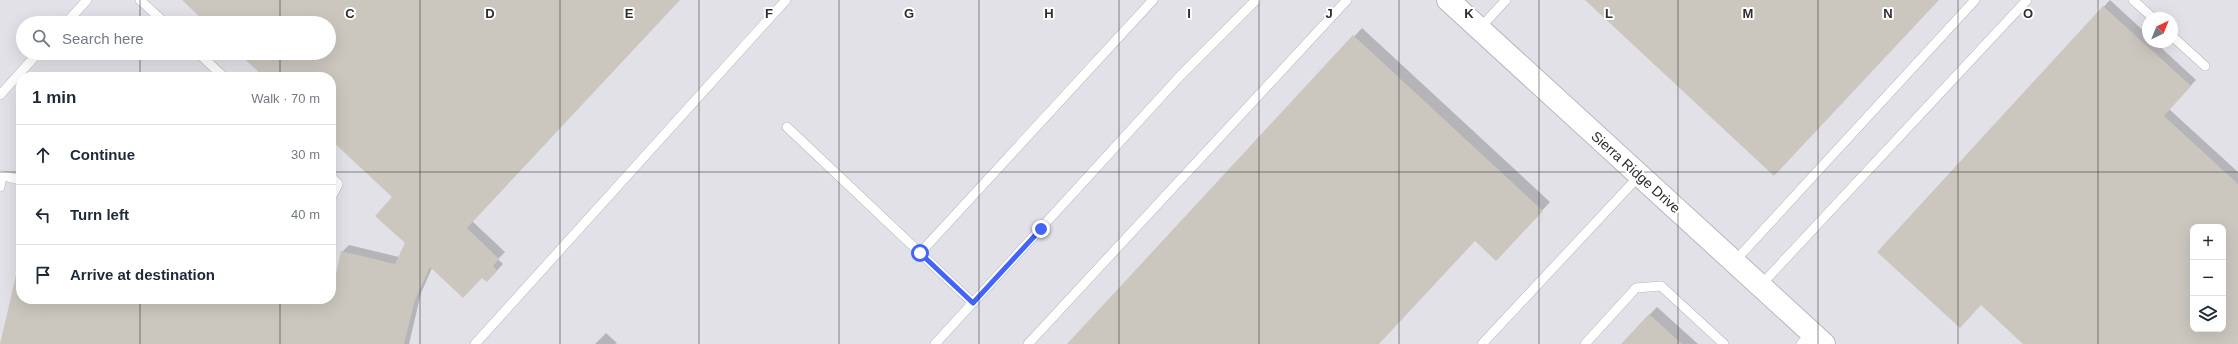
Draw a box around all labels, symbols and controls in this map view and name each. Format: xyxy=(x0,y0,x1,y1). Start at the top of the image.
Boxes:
text: C xyxy=(345,6,355,21)
text: D xyxy=(485,6,495,21)
text: E xyxy=(625,6,634,21)
text: F xyxy=(765,6,773,21)
text: G xyxy=(904,6,914,21)
text: H xyxy=(1044,6,1054,21)
text: I xyxy=(1187,6,1191,21)
text: J xyxy=(1325,6,1333,21)
text: K xyxy=(1464,6,1474,21)
text: L xyxy=(1605,6,1613,21)
text: M xyxy=(1743,6,1753,21)
text: N xyxy=(1883,6,1893,21)
text: O xyxy=(2023,6,2033,21)
north arrow xyxy=(2142,12,2178,48)
search box xyxy=(16,16,336,60)
icon: search xyxy=(30,27,52,49)
text: Search here xyxy=(62,30,144,47)
text: 1 min xyxy=(32,88,76,107)
text: Walk · 70 m xyxy=(251,91,320,106)
street label: Sierra Ridge Drive xyxy=(1588,128,1684,216)
icon: ahead xyxy=(32,144,54,166)
text: Continue xyxy=(70,146,135,163)
text: 30 m xyxy=(291,147,320,162)
icon: left xyxy=(32,204,54,226)
text: Turn left xyxy=(70,206,129,223)
text: 40 m xyxy=(291,207,320,222)
route end xyxy=(1032,220,1050,238)
map controls xyxy=(2190,224,2226,332)
button: + xyxy=(2190,224,2226,260)
route start xyxy=(911,244,929,262)
button: − xyxy=(2190,260,2226,296)
icon: arrive xyxy=(32,264,54,286)
text: Arrive at destination xyxy=(70,266,215,283)
button: layers xyxy=(2190,296,2226,332)

